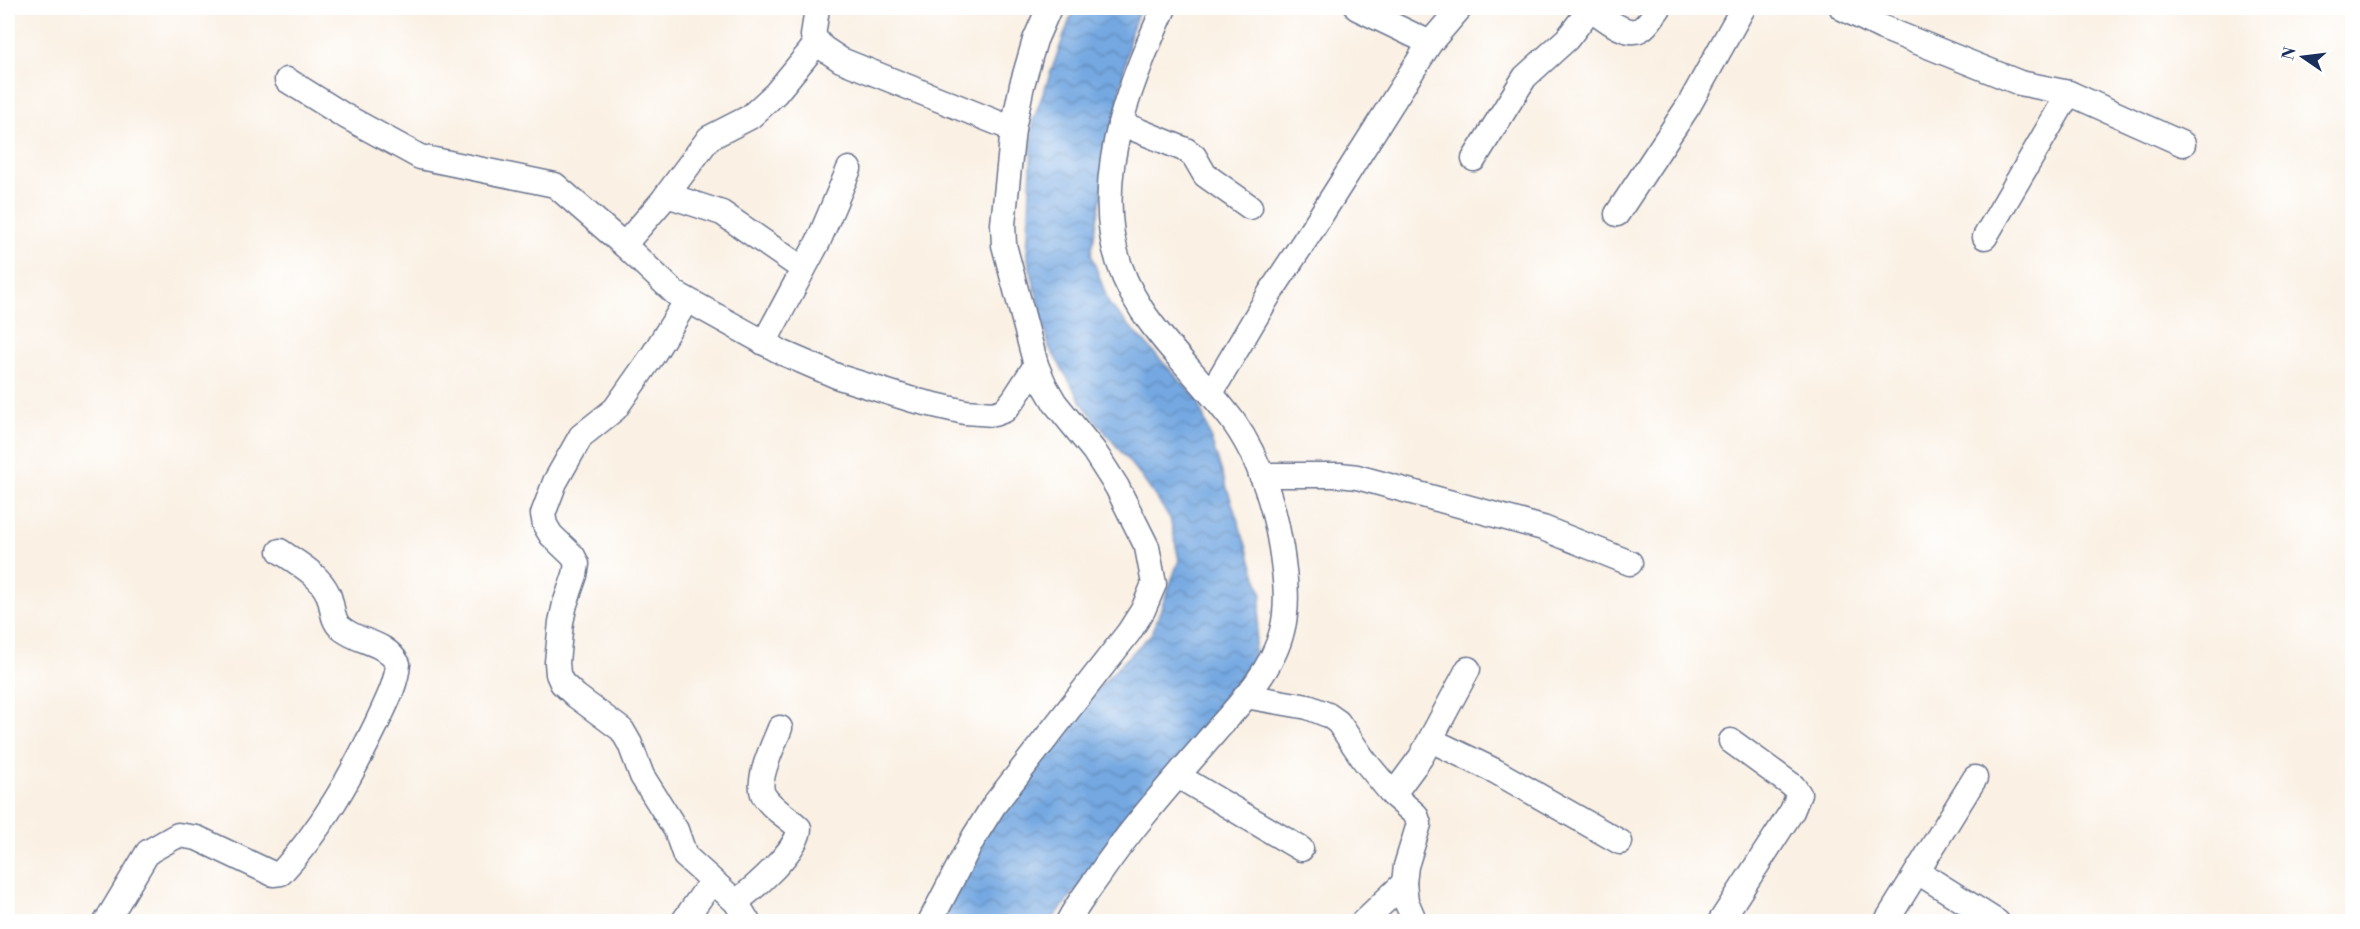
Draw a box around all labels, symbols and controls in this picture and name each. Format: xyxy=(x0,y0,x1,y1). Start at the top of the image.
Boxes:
north arrow xyxy=(2273,27,2333,87)
text: N xyxy=(2278,45,2301,62)

